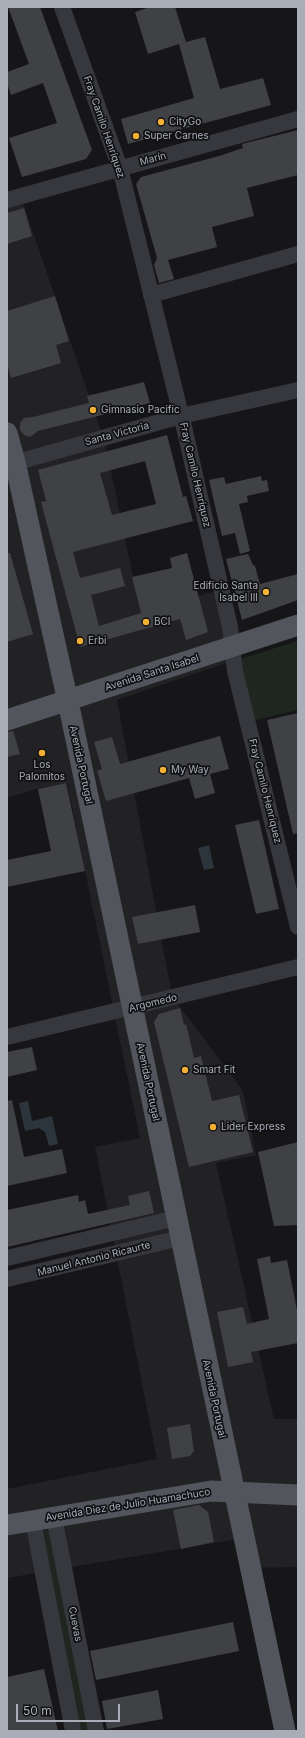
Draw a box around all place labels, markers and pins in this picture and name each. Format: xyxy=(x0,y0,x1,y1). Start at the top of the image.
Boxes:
place label: CityGo xyxy=(169,116,201,128)
marker: CityGo xyxy=(156,117,166,127)
place label: Super Carnes xyxy=(144,130,209,142)
marker: Super Carnes xyxy=(131,131,141,141)
place label: Gimnasio Pacific xyxy=(101,404,180,416)
marker: Gimnasio Pacific xyxy=(88,405,98,415)
place label: Edificio Santa Isabel III xyxy=(194,580,258,604)
marker: Edificio Santa Isabel III xyxy=(261,587,271,597)
place label: BCI xyxy=(154,616,171,628)
marker: BCI xyxy=(141,617,151,627)
place label: Erbi xyxy=(88,635,106,647)
marker: Erbi xyxy=(75,636,85,646)
marker: Los Palomitos xyxy=(37,748,47,758)
place label: Los Palomitos xyxy=(19,759,65,782)
place label: My Way xyxy=(171,764,209,776)
marker: My Way xyxy=(158,765,168,775)
place label: Smart Fit xyxy=(193,1064,235,1076)
marker: Smart Fit xyxy=(180,1065,190,1075)
place label: Lider Express xyxy=(221,1121,285,1133)
marker: Lider Express xyxy=(208,1122,218,1132)

